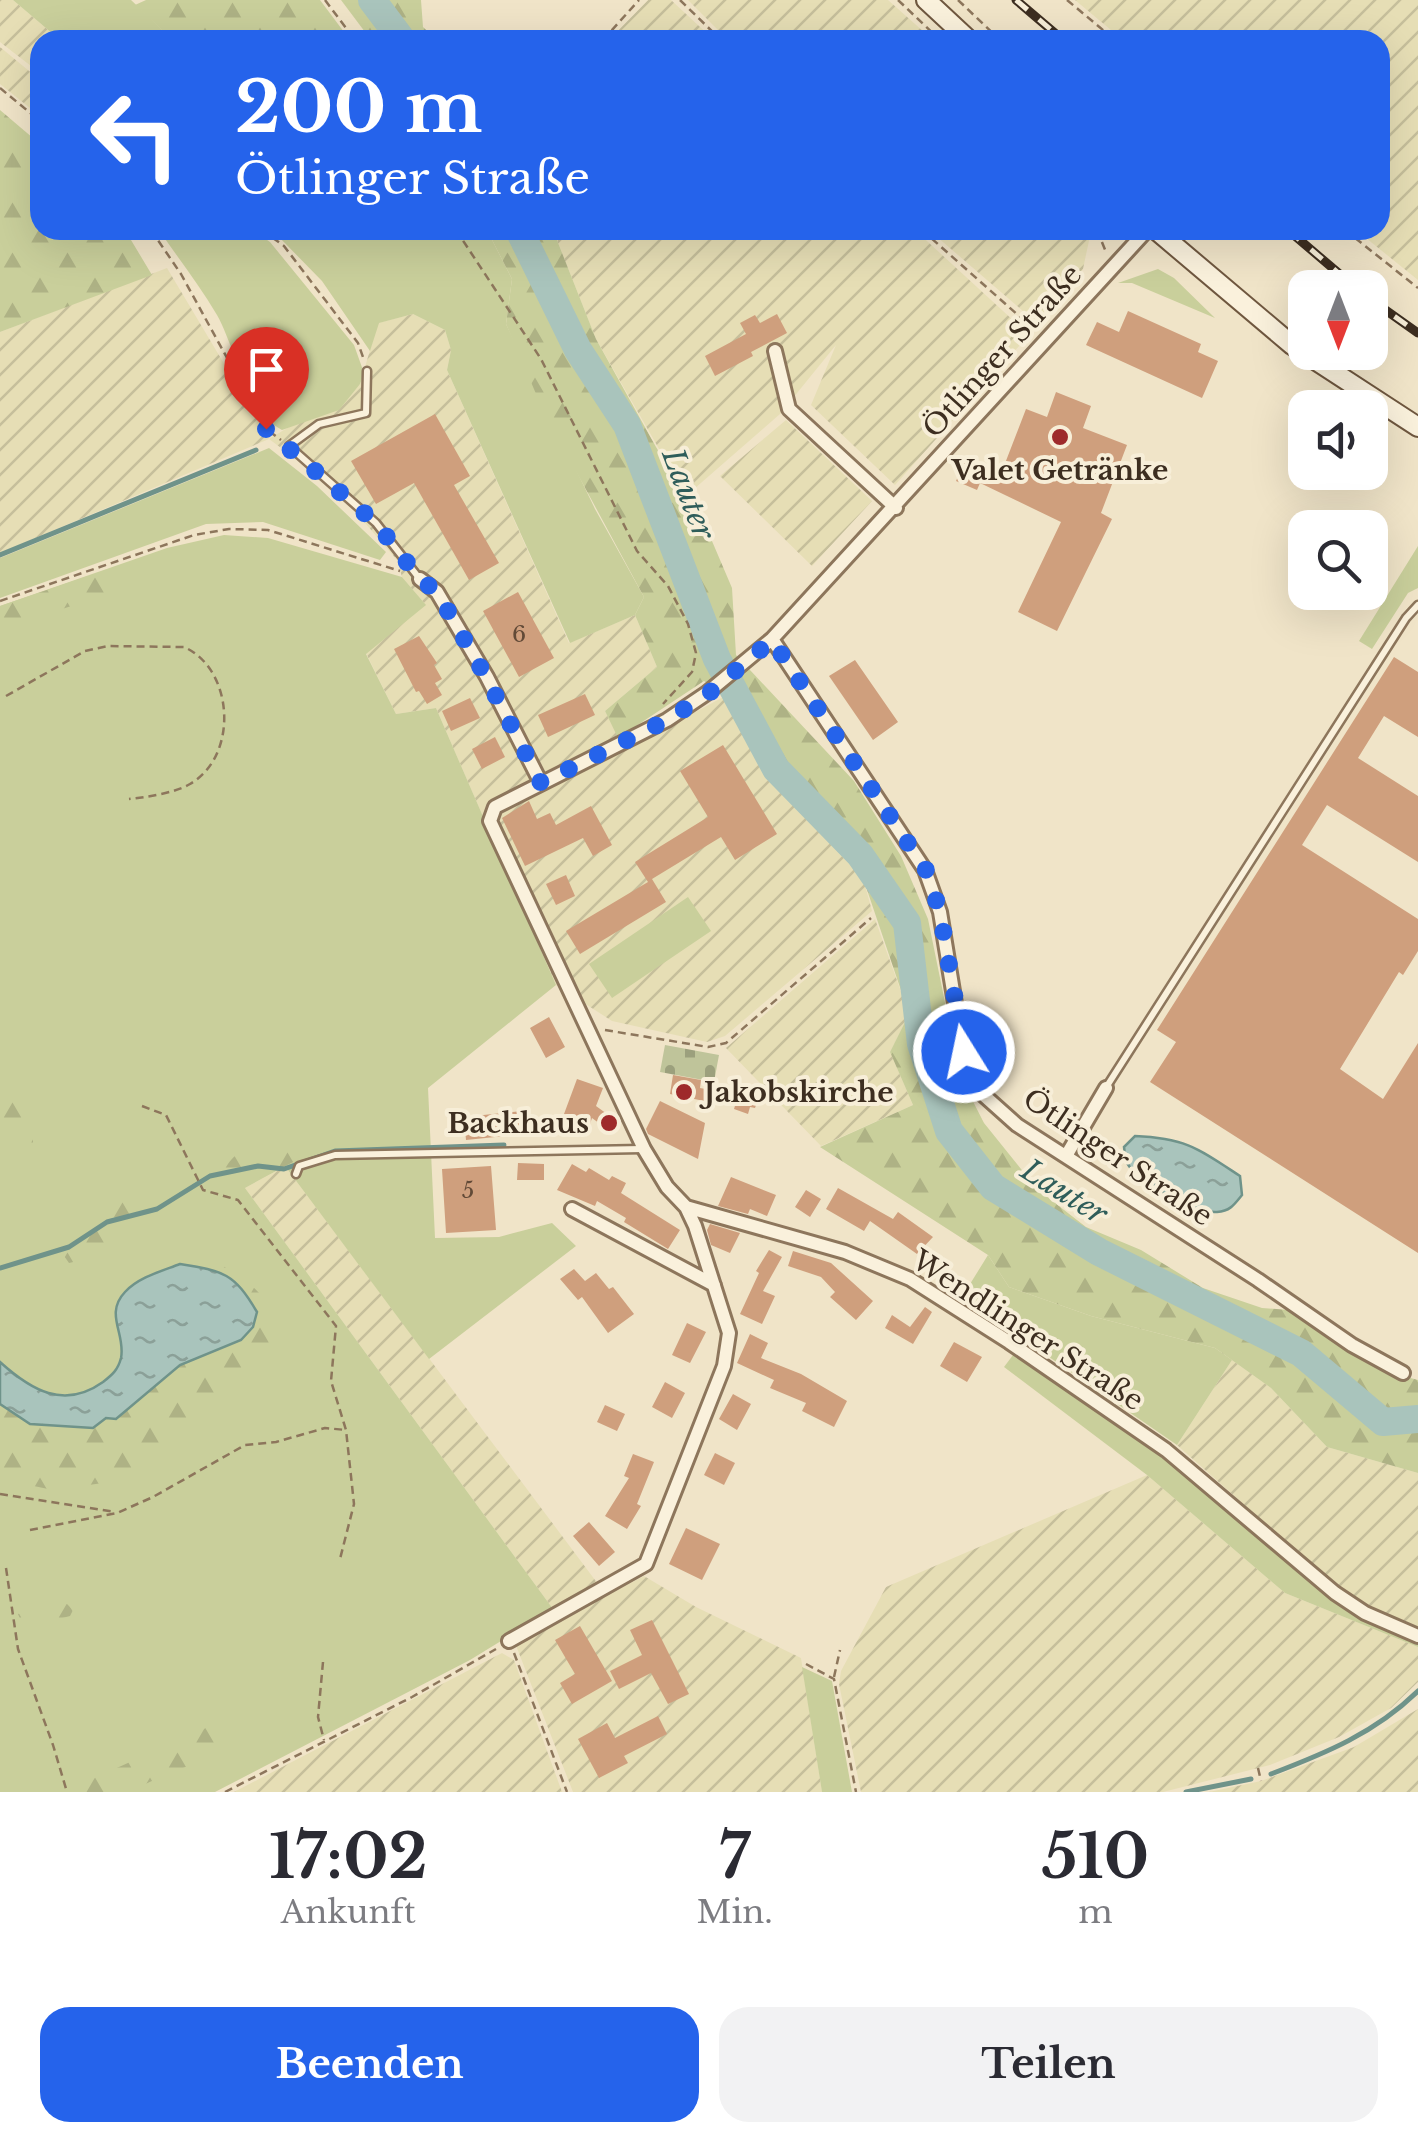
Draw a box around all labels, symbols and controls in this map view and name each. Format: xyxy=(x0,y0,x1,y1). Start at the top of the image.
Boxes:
text: 200 m xyxy=(235,64,482,151)
icon: left xyxy=(70,70,200,200)
text: Ötlinger Straße xyxy=(235,150,590,206)
street label: Ötlinger Straße xyxy=(915,258,1089,445)
north arrow xyxy=(1288,270,1388,370)
map controls xyxy=(1288,270,1388,610)
pin xyxy=(224,327,309,430)
icon: arrive xyxy=(239,342,294,397)
button: sound xyxy=(1288,390,1388,490)
marker: Valet Getränke xyxy=(1049,426,1071,448)
water label: Lauter xyxy=(654,442,723,546)
place label: Valet Getränke xyxy=(951,453,1168,488)
button: search xyxy=(1288,510,1388,610)
house number: 6 xyxy=(512,621,526,648)
position arrow xyxy=(912,1000,1016,1104)
place label: Jakobskirche xyxy=(699,1075,894,1110)
marker: Jakobskirche xyxy=(673,1081,695,1103)
street label: Ötlinger Straße xyxy=(1016,1081,1219,1234)
place label: Backhaus xyxy=(447,1106,589,1141)
marker: Backhaus xyxy=(598,1112,620,1134)
water label: Lauter xyxy=(1014,1150,1115,1233)
house number: 5 xyxy=(462,1177,474,1204)
street label: Wendlinger Straße xyxy=(905,1242,1150,1418)
text: 17:02 xyxy=(269,1820,428,1894)
text: 7 xyxy=(719,1820,750,1894)
text: 510 xyxy=(1042,1820,1149,1894)
text: Ankunft xyxy=(281,1892,416,1932)
text: Min. xyxy=(697,1892,773,1932)
text: m xyxy=(1078,1892,1113,1932)
button: Beenden xyxy=(40,2007,699,2122)
button: Teilen xyxy=(719,2007,1378,2122)

